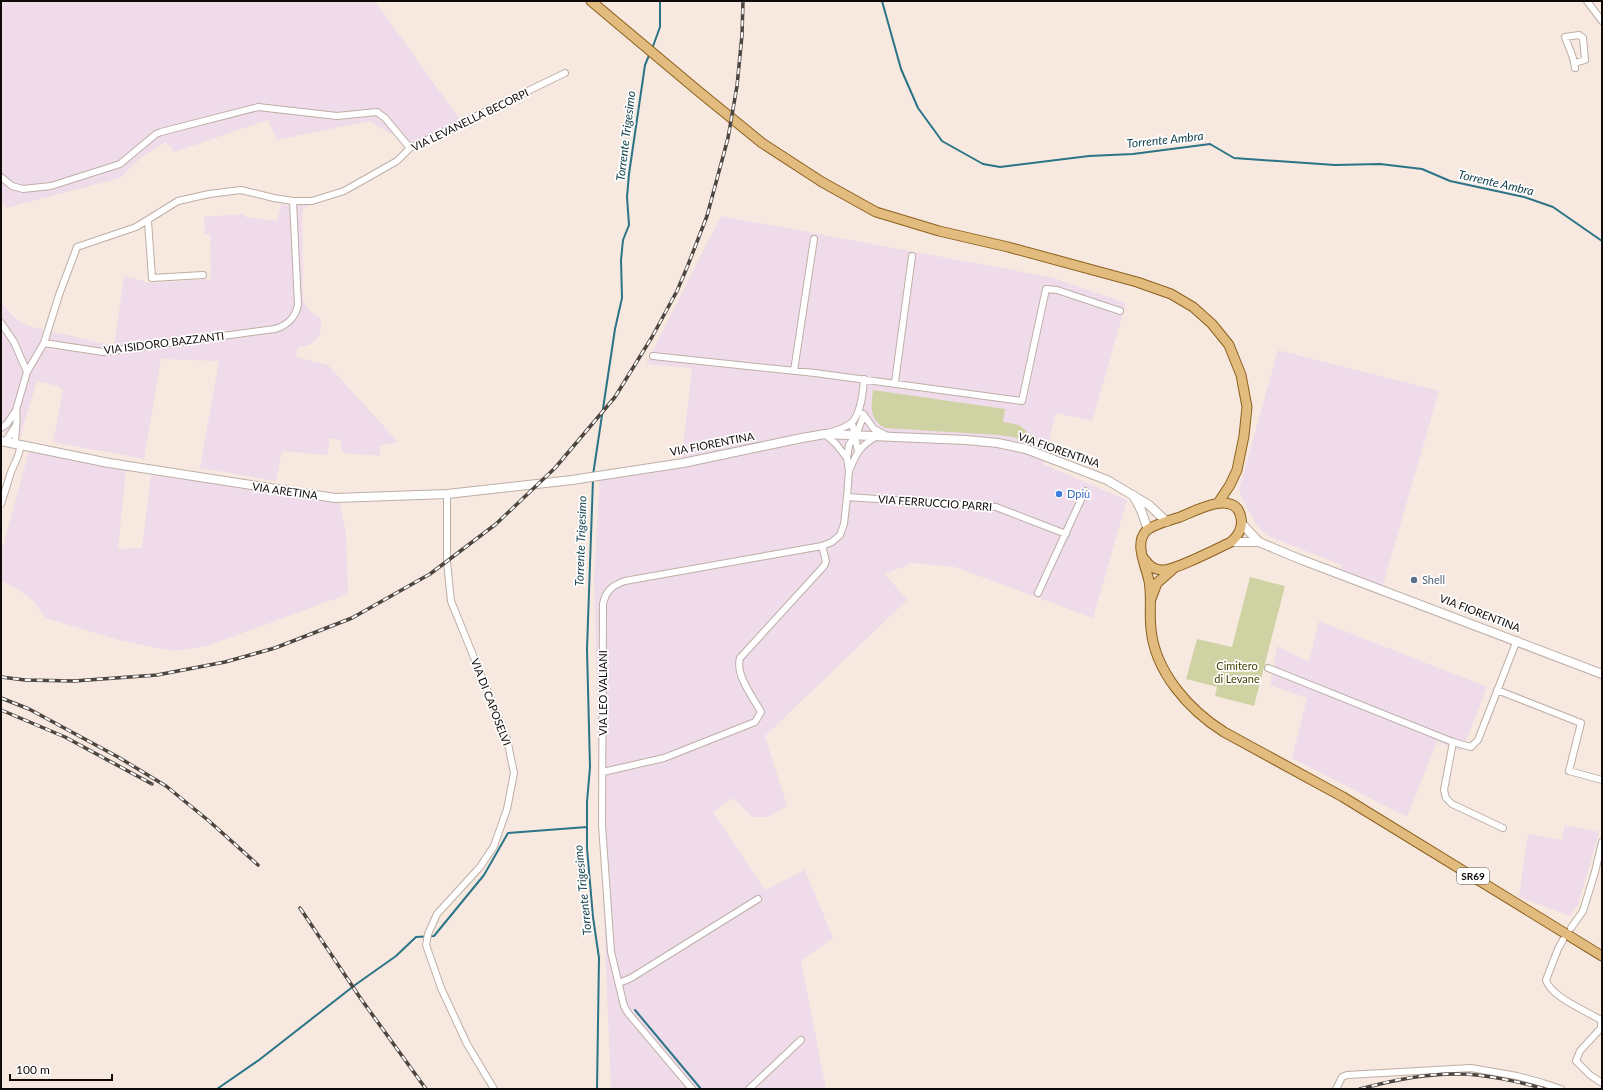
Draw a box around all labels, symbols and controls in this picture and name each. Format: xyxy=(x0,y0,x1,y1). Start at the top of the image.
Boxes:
street label: VIA LEVANELLA BECORPI xyxy=(409,86,530,154)
water label: Torrente Trigesimo xyxy=(613,90,638,182)
water label: Torrente Ambra xyxy=(1126,128,1204,151)
water label: Torrente Ambra xyxy=(1457,167,1535,198)
street label: VIA ISIDORO BAZZANTI xyxy=(103,329,225,356)
street label: VIA FIORENTINA xyxy=(669,429,756,458)
street label: VIA FIORENTINA xyxy=(1017,429,1102,470)
street label: VIA ARETINA xyxy=(251,479,319,502)
place label: Dpiù xyxy=(1067,487,1090,500)
marker: Dpiù xyxy=(1054,489,1064,499)
street label: VIA FERRUCCIO PARRI xyxy=(878,492,993,513)
water label: Torrente Trigesimo xyxy=(571,495,590,587)
place label: Shell xyxy=(1422,573,1445,586)
marker: Shell xyxy=(1409,575,1419,585)
street label: VIA FIORENTINA xyxy=(1438,591,1523,634)
street label: VIA LEO VALIANI xyxy=(596,650,609,736)
street label: VIA DI CAPOSELVI xyxy=(469,656,514,747)
park label: Cimitero di Levane xyxy=(1214,659,1260,685)
water label: Torrente Trigesimo xyxy=(570,844,595,936)
road number: SR69 xyxy=(1457,868,1489,884)
scale bar xyxy=(10,1056,112,1082)
text: 100 m xyxy=(16,1062,50,1077)

